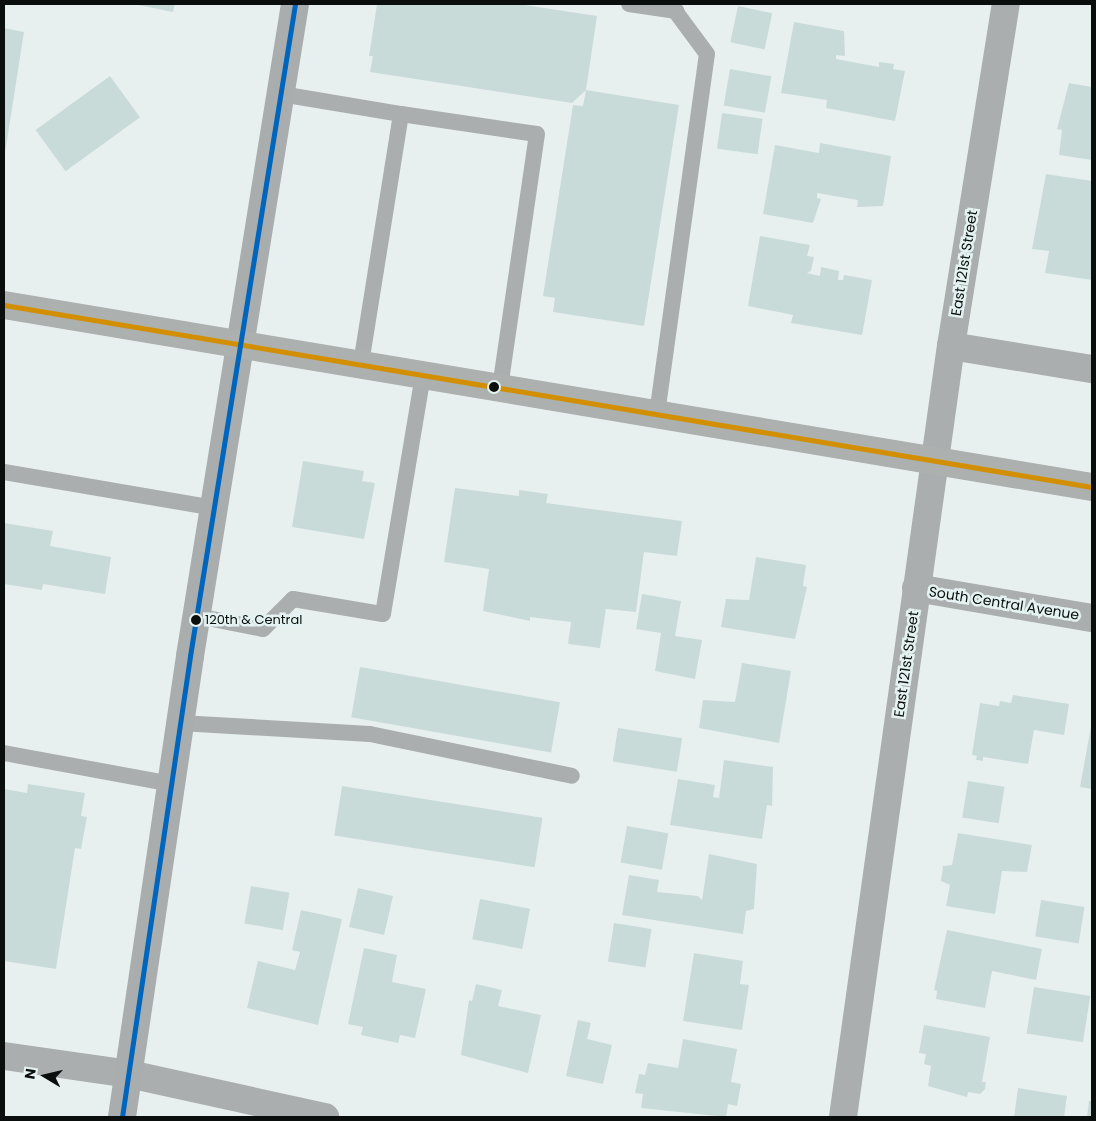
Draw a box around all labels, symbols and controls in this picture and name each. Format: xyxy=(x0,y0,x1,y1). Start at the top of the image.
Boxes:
street label: East 121st Street xyxy=(947,209,981,317)
unlabelled marker xyxy=(489,382,499,392)
street label: South Central Avenue xyxy=(928,583,1080,623)
street label: East 121st Street xyxy=(890,610,922,718)
place label: 120th & Central xyxy=(205,612,302,628)
marker: 120th & Central xyxy=(191,615,201,625)
north arrow xyxy=(20,1051,70,1101)
text: N xyxy=(19,1067,41,1080)

